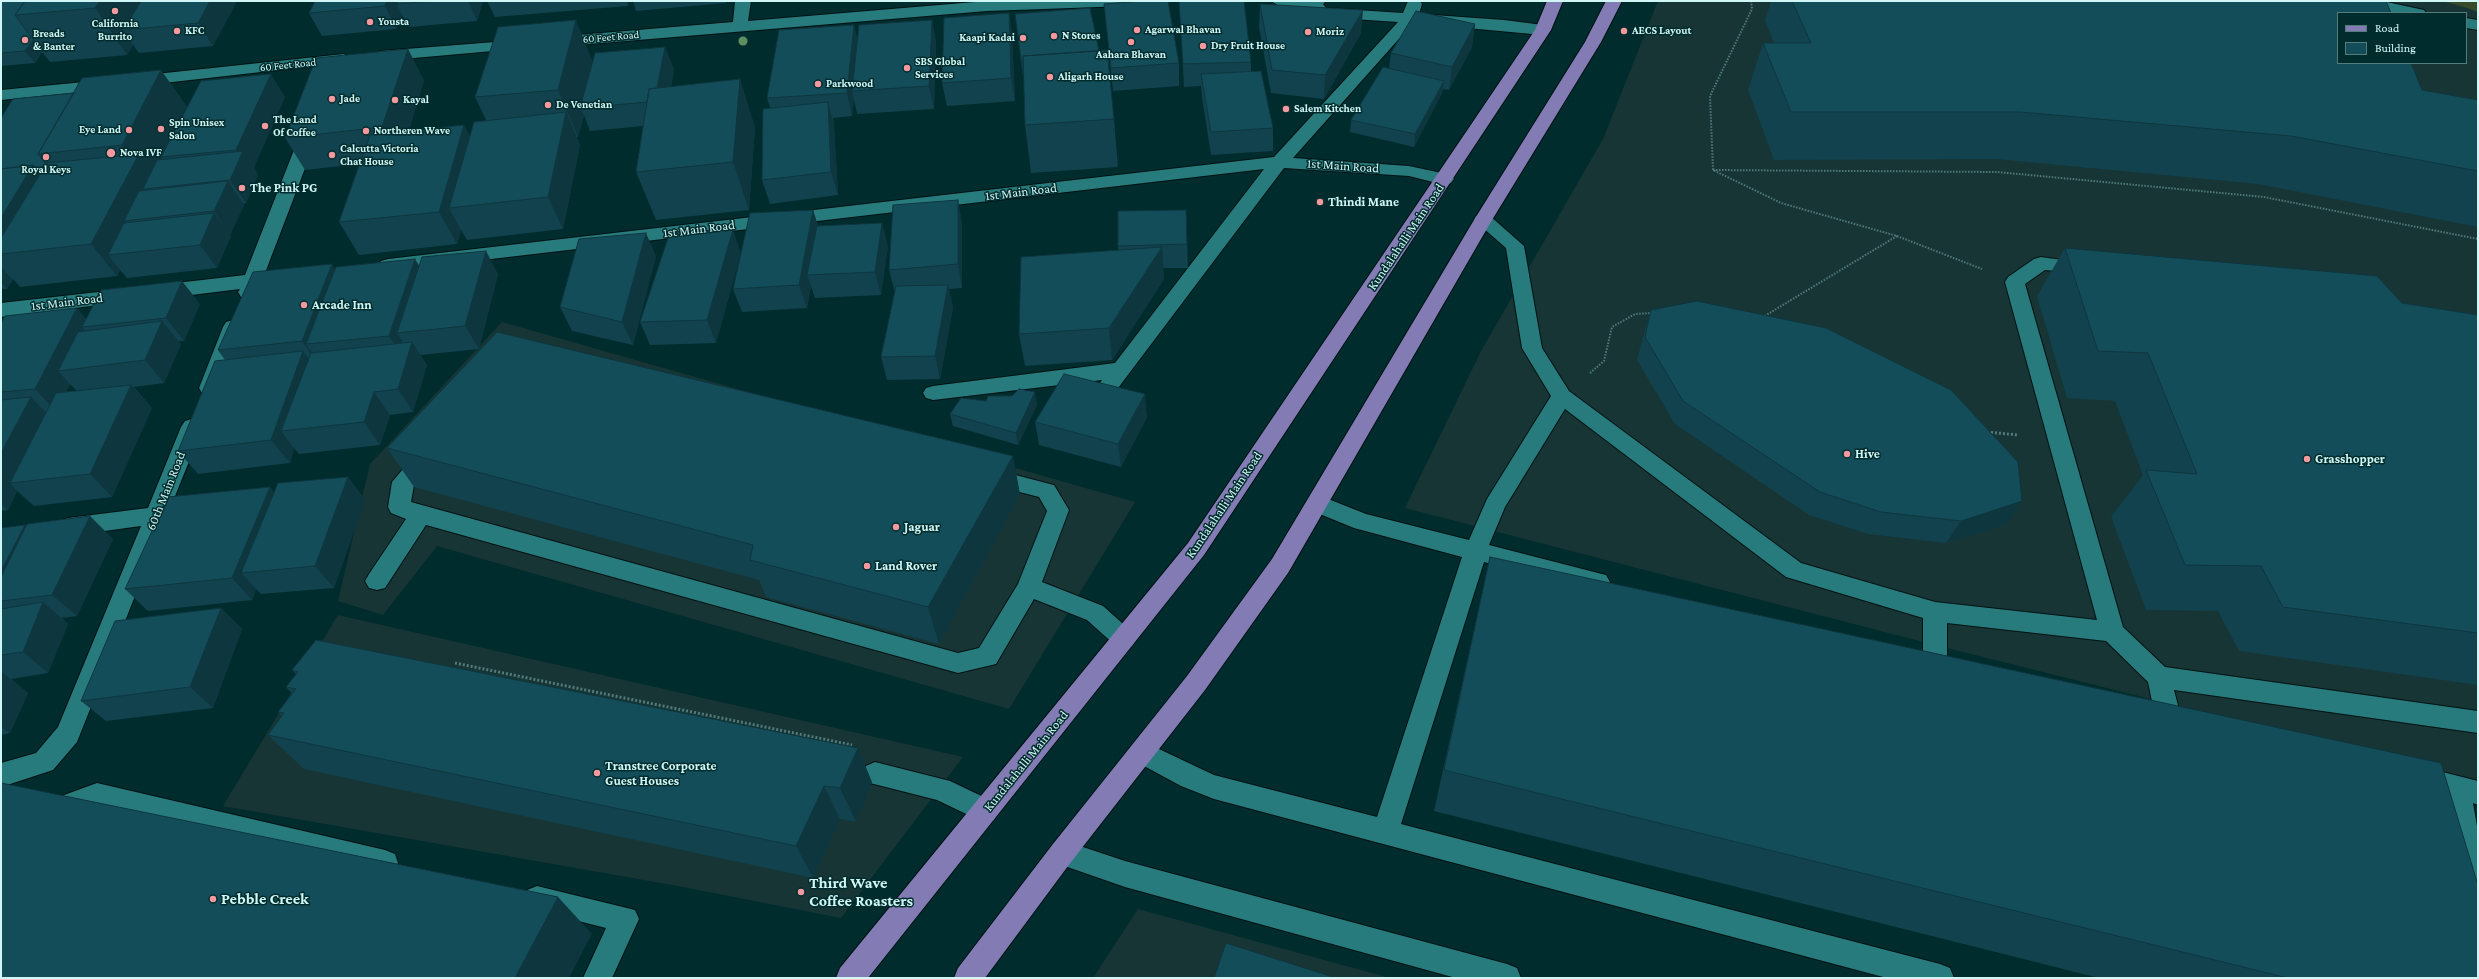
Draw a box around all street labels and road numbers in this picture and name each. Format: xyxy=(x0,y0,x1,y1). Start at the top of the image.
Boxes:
street label: 60 Feet Road xyxy=(582,28,640,46)
street label: 60 Feet Road xyxy=(259,55,317,75)
street label: 1st Main Road xyxy=(1306,156,1380,176)
street label: 1st Main Road xyxy=(984,180,1058,204)
street label: Kundalahalli Main Road xyxy=(1365,181,1447,293)
street label: 1st Main Road xyxy=(662,217,736,241)
street label: 1st Main Road xyxy=(30,290,104,314)
street label: 60th Main Road xyxy=(143,449,189,533)
street label: Kundalahalli Main Road xyxy=(1183,449,1265,561)
street label: Kundalahalli Main Road xyxy=(981,707,1071,815)

